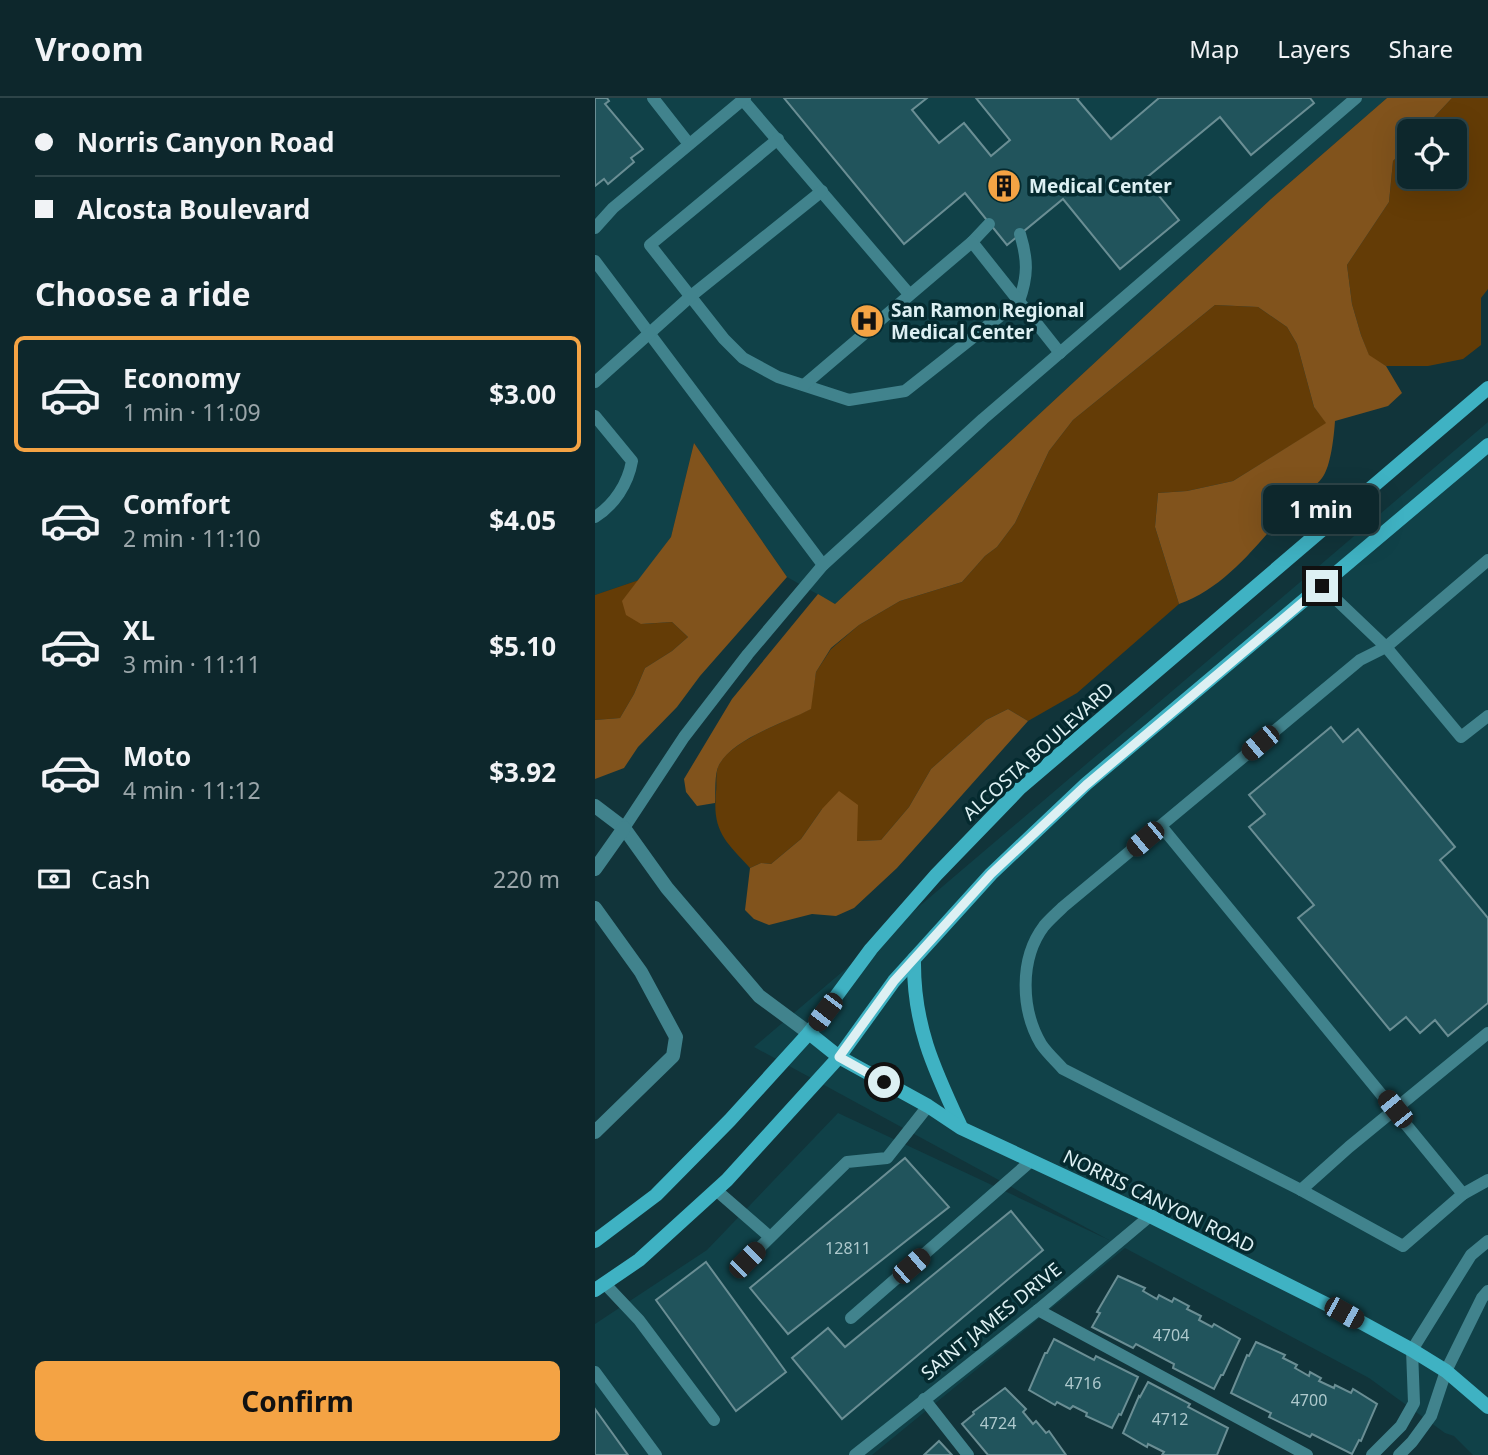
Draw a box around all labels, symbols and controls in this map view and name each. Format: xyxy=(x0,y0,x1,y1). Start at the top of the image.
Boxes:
text: Vroom xyxy=(35,26,144,71)
text: Map xyxy=(1189,32,1239,65)
text: Layers xyxy=(1277,32,1351,65)
text: Share xyxy=(1389,32,1453,65)
map controls xyxy=(1397,119,1467,189)
button: locate xyxy=(1397,119,1467,189)
text: Norris Canyon Road xyxy=(77,124,334,160)
building icon: Medical Center xyxy=(985,167,1023,205)
place label: Medical Center xyxy=(1029,173,1172,199)
text: Alcosta Boulevard xyxy=(77,191,310,227)
text: Choose a ride xyxy=(35,272,251,315)
place label: San Ramon Regional Medical Center xyxy=(891,297,1084,345)
hospital icon: San Ramon Regional Medical Center xyxy=(848,302,886,340)
text: Economy xyxy=(123,360,241,396)
icon: car xyxy=(39,363,102,426)
text: $3.00 xyxy=(489,376,556,412)
text: 1 min · 11:09 xyxy=(123,396,261,428)
callout: 1 min xyxy=(1264,484,1380,533)
text: Comfort xyxy=(123,486,231,522)
icon: car xyxy=(39,489,102,552)
text: 1 min xyxy=(1289,493,1353,525)
text: $4.05 xyxy=(489,502,556,538)
text: 2 min · 11:10 xyxy=(123,522,261,554)
route end xyxy=(1306,570,1338,602)
text: XL xyxy=(123,612,155,648)
icon: car xyxy=(39,615,102,678)
text: $5.10 xyxy=(489,628,556,664)
text: 3 min · 11:11 xyxy=(123,648,261,680)
street label: ALCOSTA BOULEVARD xyxy=(957,676,1119,826)
car xyxy=(1238,721,1283,765)
text: Moto xyxy=(123,738,191,774)
icon: car xyxy=(39,741,102,804)
text: $3.92 xyxy=(489,754,556,790)
text: 4 min · 11:12 xyxy=(123,774,261,806)
car xyxy=(1123,817,1168,861)
icon: cash xyxy=(35,860,73,898)
text: Cash xyxy=(91,861,151,897)
text: 220 m xyxy=(493,863,560,895)
car xyxy=(804,989,847,1035)
route start xyxy=(868,1066,900,1098)
car xyxy=(1374,1086,1417,1132)
street label: NORRIS CANYON ROAD xyxy=(1059,1143,1259,1259)
house number: 12811 xyxy=(825,1237,871,1259)
car xyxy=(725,1238,770,1282)
car xyxy=(889,1244,934,1288)
street label: SAINT JAMES DRIVE xyxy=(915,1256,1067,1386)
car xyxy=(1321,1294,1368,1332)
house number: 4704 xyxy=(1153,1324,1189,1346)
button: Confirm xyxy=(35,1361,560,1441)
house number: 4716 xyxy=(1065,1372,1101,1394)
house number: 4700 xyxy=(1291,1389,1327,1411)
house number: 4712 xyxy=(1152,1408,1188,1430)
house number: 4724 xyxy=(980,1412,1016,1434)

